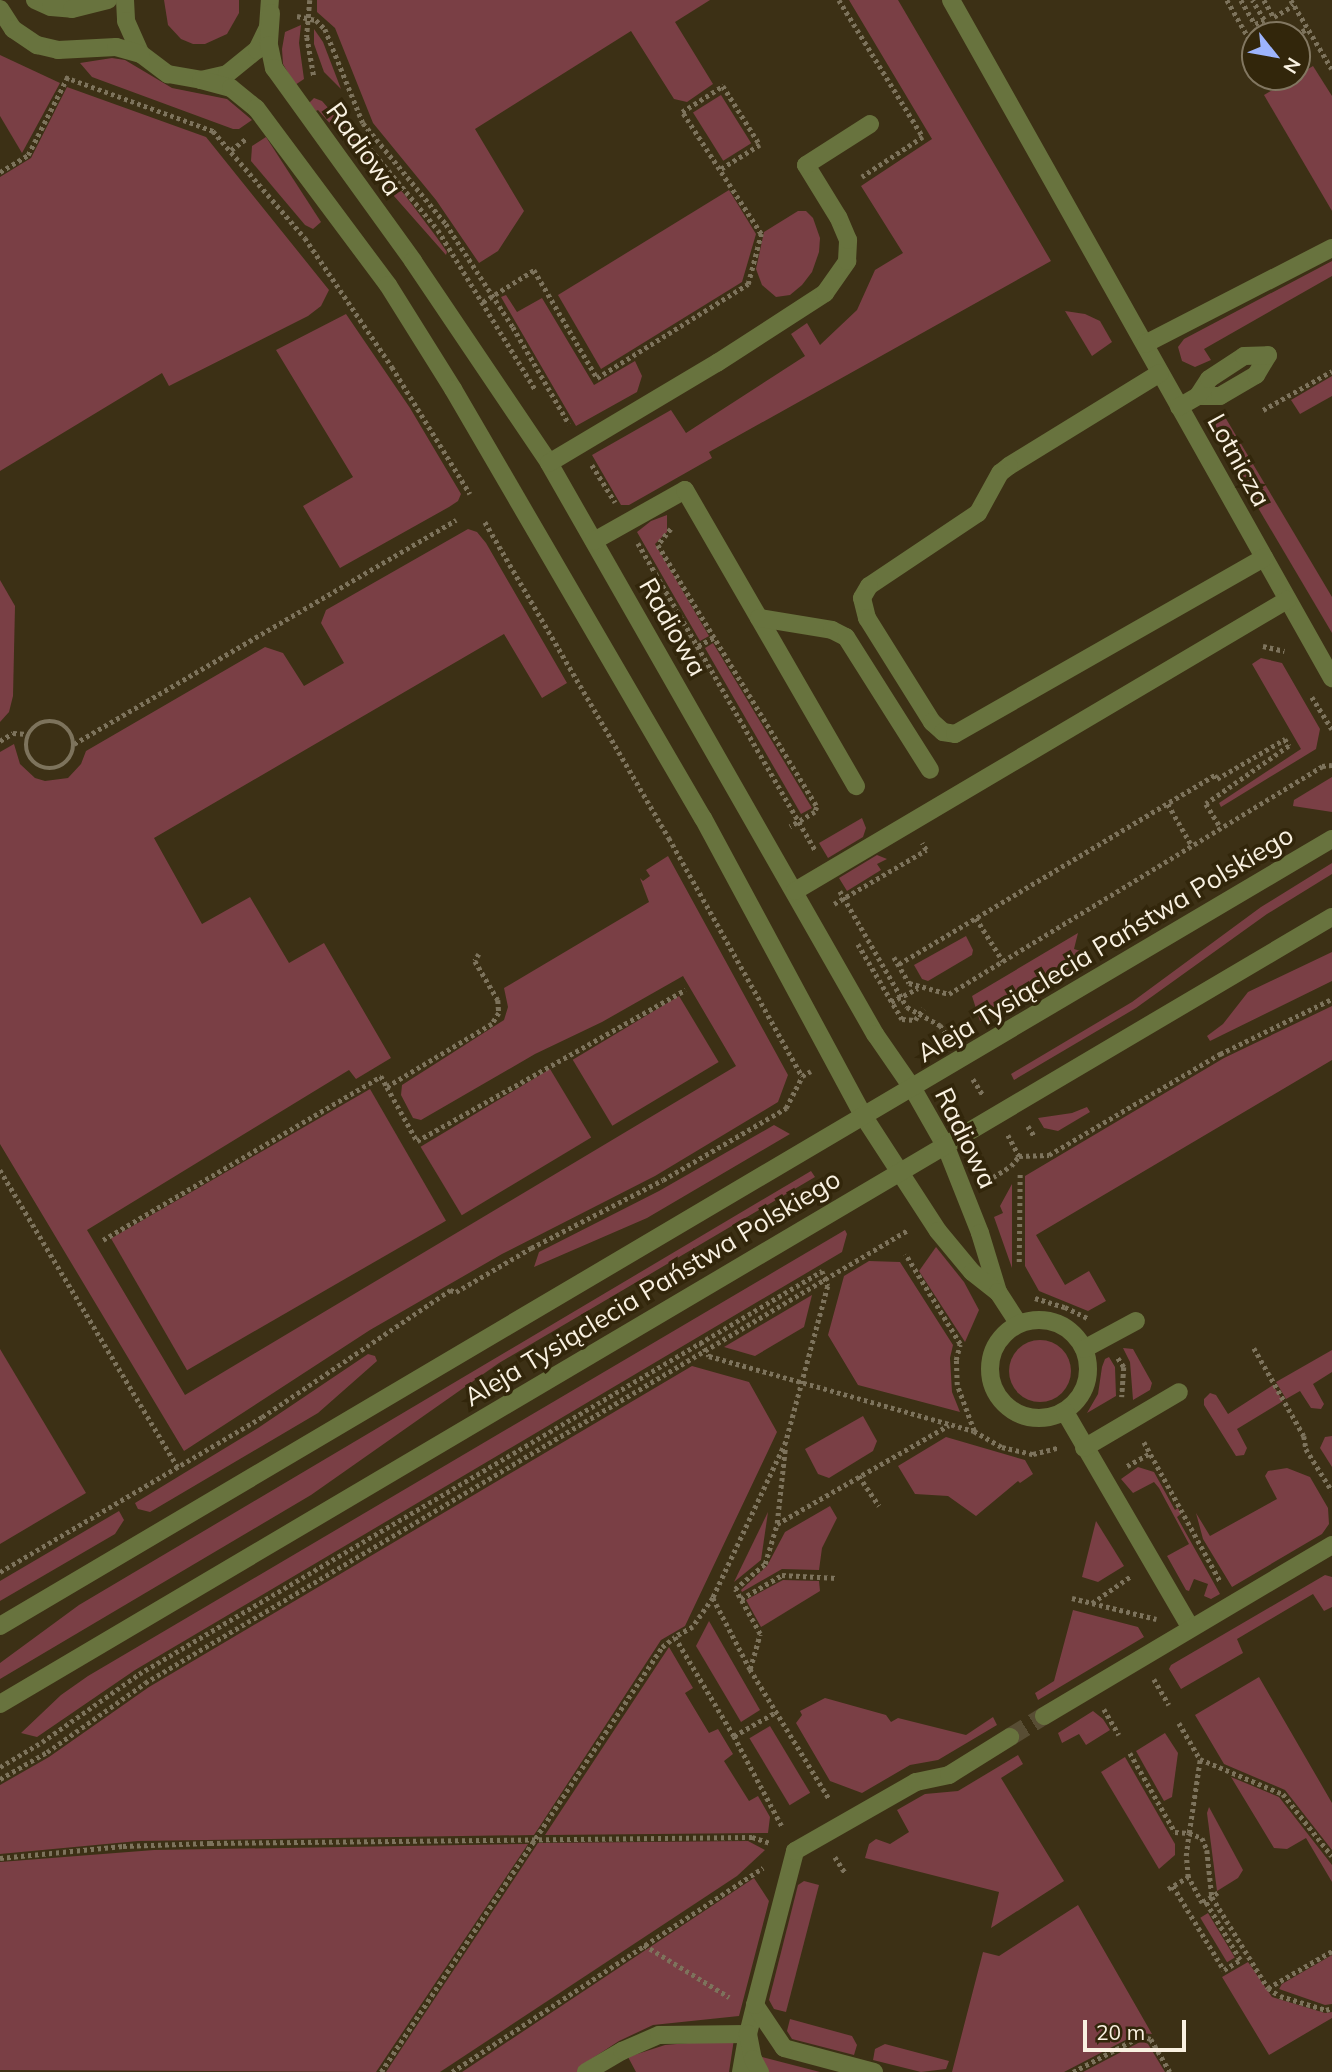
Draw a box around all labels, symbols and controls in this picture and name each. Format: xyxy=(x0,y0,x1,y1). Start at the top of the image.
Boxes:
north arrow xyxy=(1241,21,1311,91)
text: N xyxy=(1278,53,1306,78)
street label: Radiowa xyxy=(320,96,408,202)
street label: Lotnicza xyxy=(1201,408,1277,512)
street label: Radiowa xyxy=(633,572,713,682)
street label: Aleja Tysiąclecia Państwa Polskiego xyxy=(911,819,1299,1069)
street label: Radiowa xyxy=(928,1083,1004,1193)
street label: Aleja Tysiąclecia Państwa Polskiego xyxy=(458,1163,846,1413)
scale bar xyxy=(1087,2006,1190,2050)
text: 20 m xyxy=(1096,2019,1145,2045)

